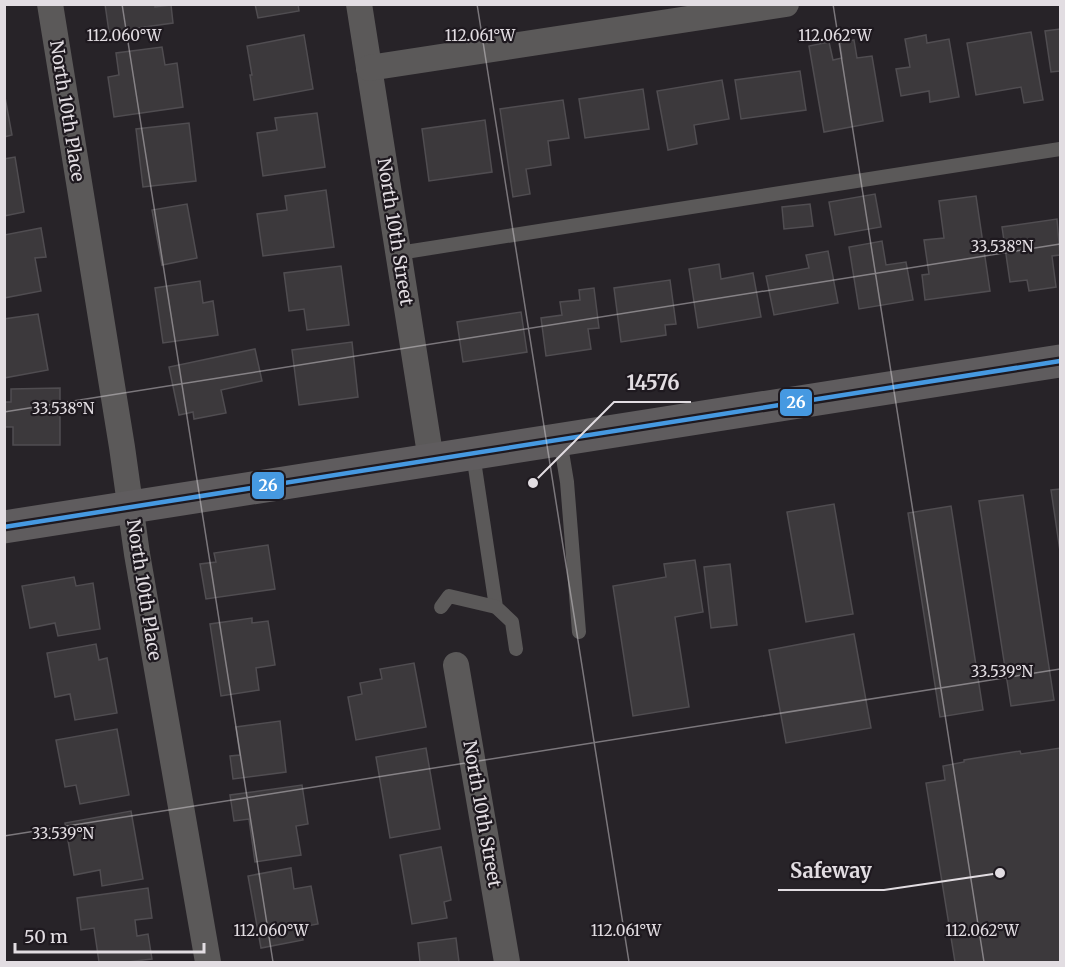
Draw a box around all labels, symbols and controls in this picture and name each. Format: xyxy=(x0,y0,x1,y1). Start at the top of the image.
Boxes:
text: 112.060°W xyxy=(86,26,163,45)
text: 112.061°W xyxy=(445,26,516,45)
text: 112.062°W xyxy=(798,26,873,45)
street label: North 10th Place xyxy=(45,39,90,183)
street label: North 10th Street xyxy=(372,157,419,307)
text: 33.538°N xyxy=(971,237,1034,256)
callout: 14576 xyxy=(614,364,691,402)
text: 14576 xyxy=(626,370,680,395)
line badge: 26 xyxy=(779,388,813,417)
text: 26 xyxy=(787,392,806,412)
text: 33.538°N xyxy=(32,399,95,418)
line badge: 26 xyxy=(251,471,285,500)
text: 26 xyxy=(259,475,278,495)
street label: North 10th Place xyxy=(122,518,167,662)
text: 33.539°N xyxy=(971,662,1034,681)
street label: North 10th Street xyxy=(458,739,507,889)
text: 33.539°N xyxy=(32,824,95,843)
callout: Safeway xyxy=(778,852,884,890)
text: Safeway xyxy=(790,858,872,883)
scale bar xyxy=(15,916,204,954)
text: 112.060°W xyxy=(233,921,310,940)
text: 112.061°W xyxy=(591,921,662,940)
text: 112.062°W xyxy=(945,921,1020,940)
text: 50 m xyxy=(24,925,68,948)

